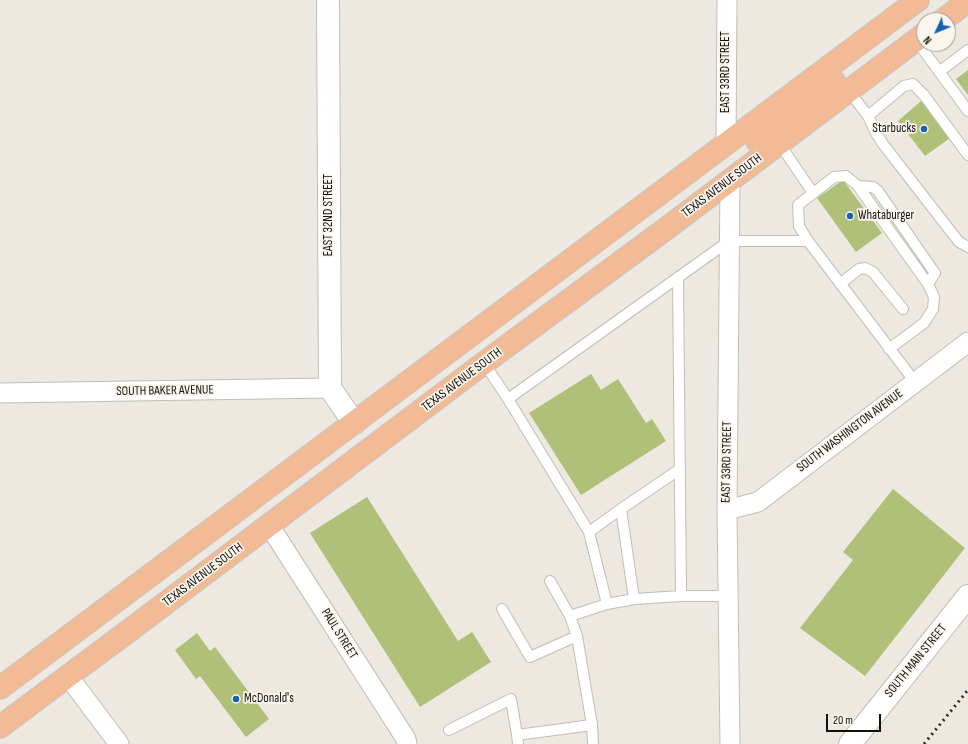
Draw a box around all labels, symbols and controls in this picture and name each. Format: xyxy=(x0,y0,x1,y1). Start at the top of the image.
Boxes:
north arrow xyxy=(916,12,956,52)
street label: EAST 33RD STREET xyxy=(718,31,734,113)
text: N xyxy=(921,33,934,47)
place label: Starbucks xyxy=(872,121,916,137)
marker: Starbucks xyxy=(919,124,929,134)
street label: TEXAS AVENUE SOUTH xyxy=(679,151,765,221)
street label: EAST 32ND STREET xyxy=(321,174,337,256)
place label: Whataburger xyxy=(858,208,914,224)
marker: Whataburger xyxy=(845,211,855,221)
street label: TEXAS AVENUE SOUTH xyxy=(419,345,505,415)
street label: SOUTH BAKER AVENUE xyxy=(116,382,214,400)
street label: SOUTH WASHINGTON AVENUE xyxy=(794,386,906,476)
street label: EAST 33RD STREET xyxy=(718,421,736,503)
street label: TEXAS AVENUE SOUTH xyxy=(160,540,246,610)
street label: PAUL STREET xyxy=(317,606,361,662)
street label: SOUTH MAIN STREET xyxy=(882,621,950,701)
place label: McDonald's xyxy=(244,691,294,707)
marker: McDonald's xyxy=(231,694,241,704)
scale bar xyxy=(828,706,883,732)
text: 20 m xyxy=(833,713,853,728)

